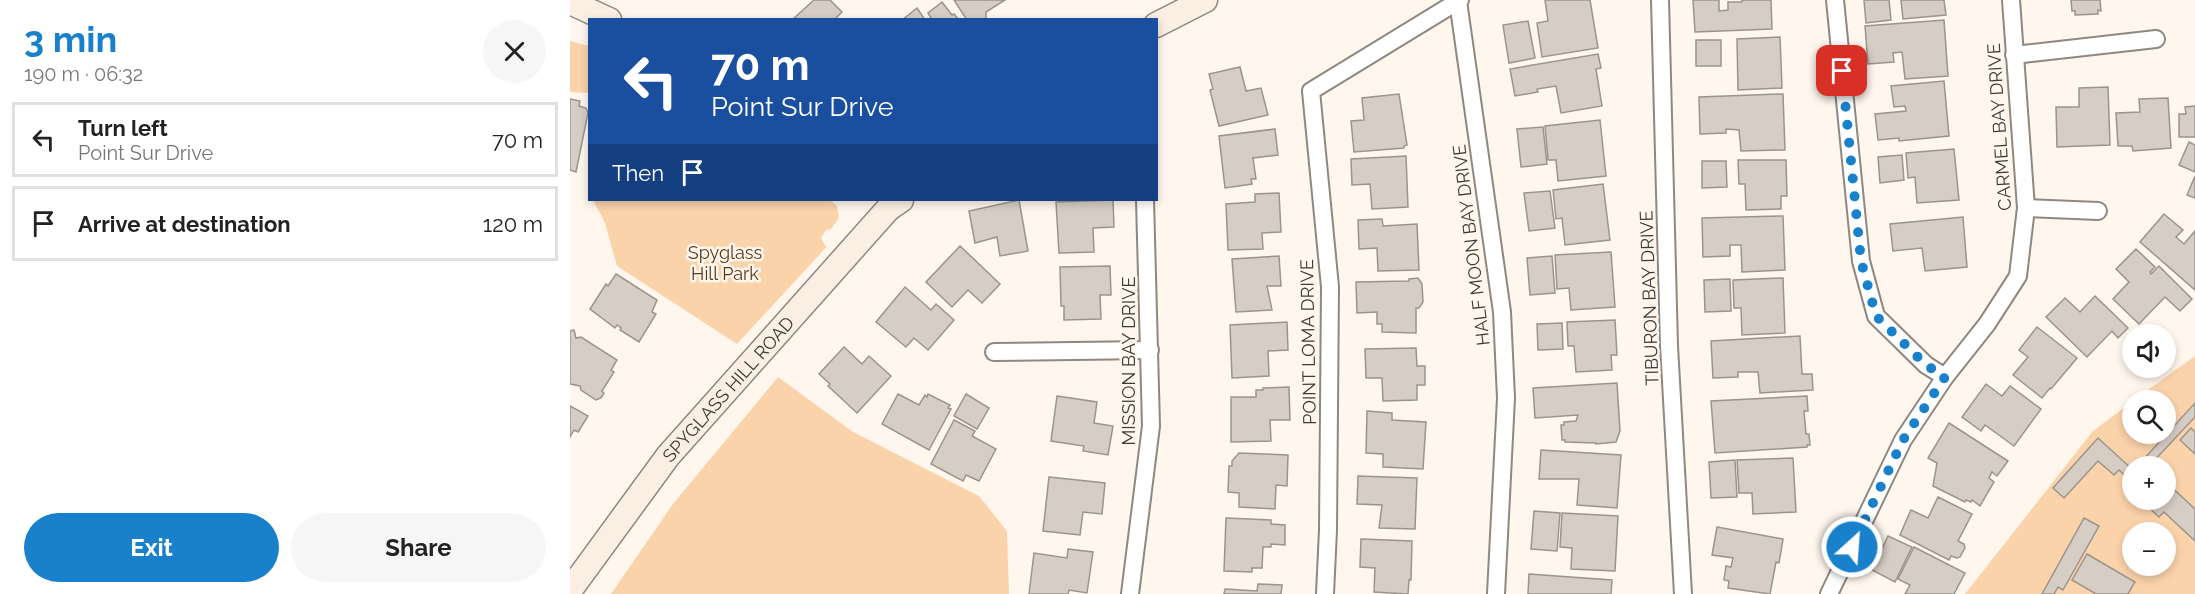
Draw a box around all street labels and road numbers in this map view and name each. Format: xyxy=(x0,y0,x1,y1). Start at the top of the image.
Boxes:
street label: CARMEL BAY DRIVE xyxy=(1983,43,2015,211)
street label: HALF MOON BAY DRIVE xyxy=(1448,143,1494,347)
street label: TIBURON BAY DRIVE xyxy=(1635,210,1663,386)
street label: POINT LOMA DRIVE xyxy=(1296,259,1320,425)
street label: MISSION BAY DRIVE xyxy=(1118,276,1139,445)
street label: SPYGLASS HILL ROAD xyxy=(658,312,798,466)

